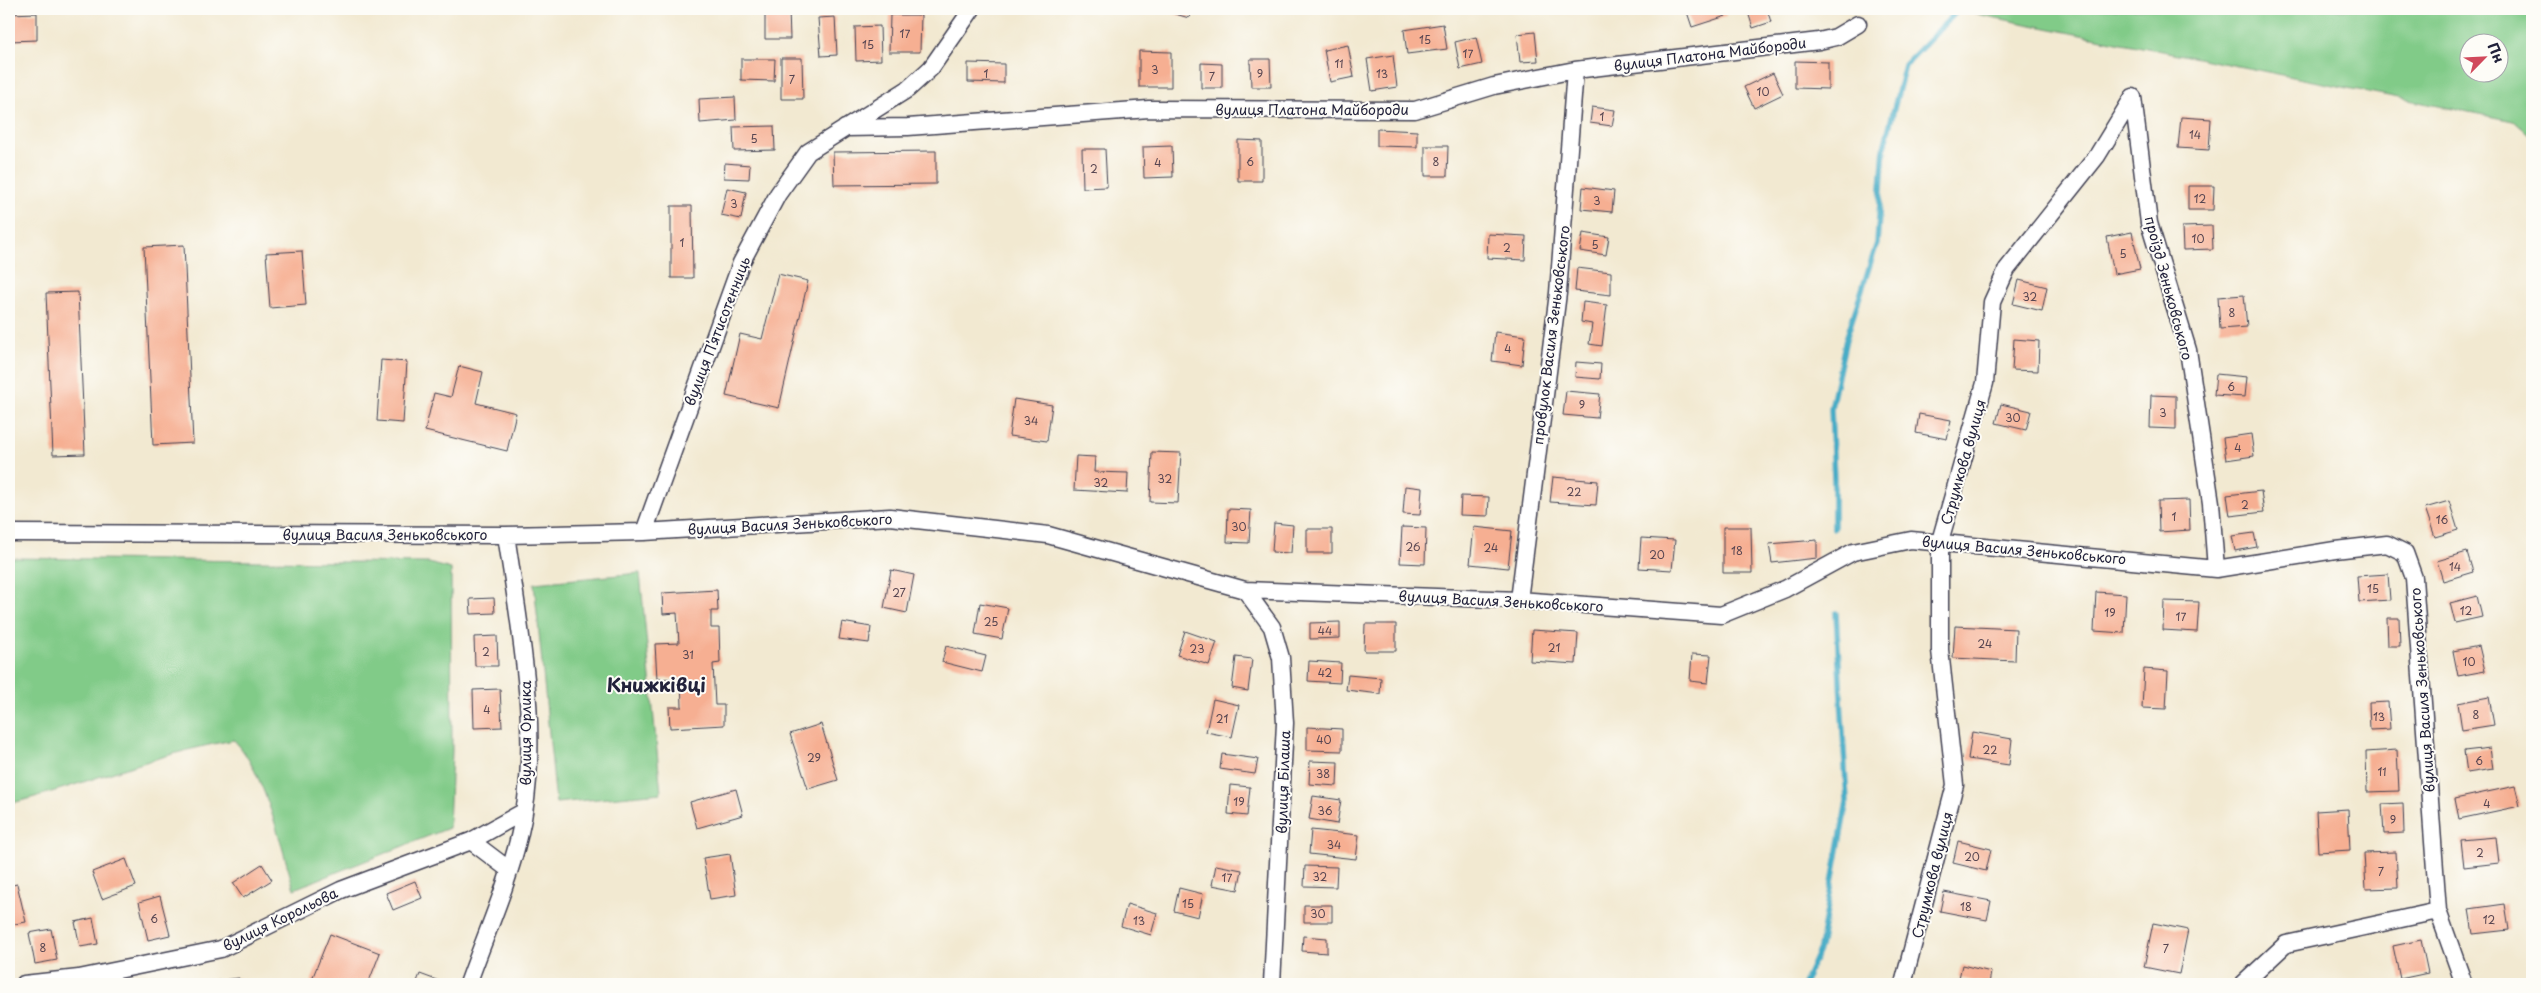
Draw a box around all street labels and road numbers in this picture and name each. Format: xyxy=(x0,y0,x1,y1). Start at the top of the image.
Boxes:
street label: вулиця Платона Майбороди xyxy=(1613,32,1807,76)
street label: вулиця Платона Майбороди xyxy=(1215,99,1409,120)
street label: проїзд Зеньковського xyxy=(2140,214,2198,362)
street label: провулок Василя Зеньковського xyxy=(1527,224,1575,446)
street label: вулиця Пʼятисотенниць xyxy=(679,253,755,409)
street label: Струмкова вулиця xyxy=(1935,397,1991,527)
street label: вулиця Василя Зеньковського xyxy=(687,508,893,540)
street label: вулиця Василя Зеньковського xyxy=(282,524,488,545)
street label: вулиця Василя Зеньковського xyxy=(1921,531,2127,569)
street label: вулиця Василя Зеньковського xyxy=(1398,585,1604,617)
street label: вулиця Василя Зеньковського xyxy=(2404,587,2440,793)
street label: вулиця Орлика xyxy=(515,680,536,786)
street label: вулиця Білаша xyxy=(1271,730,1295,834)
street label: Струмкова вулиця xyxy=(1906,810,1958,940)
street label: вулиця Корольова xyxy=(219,882,341,956)

